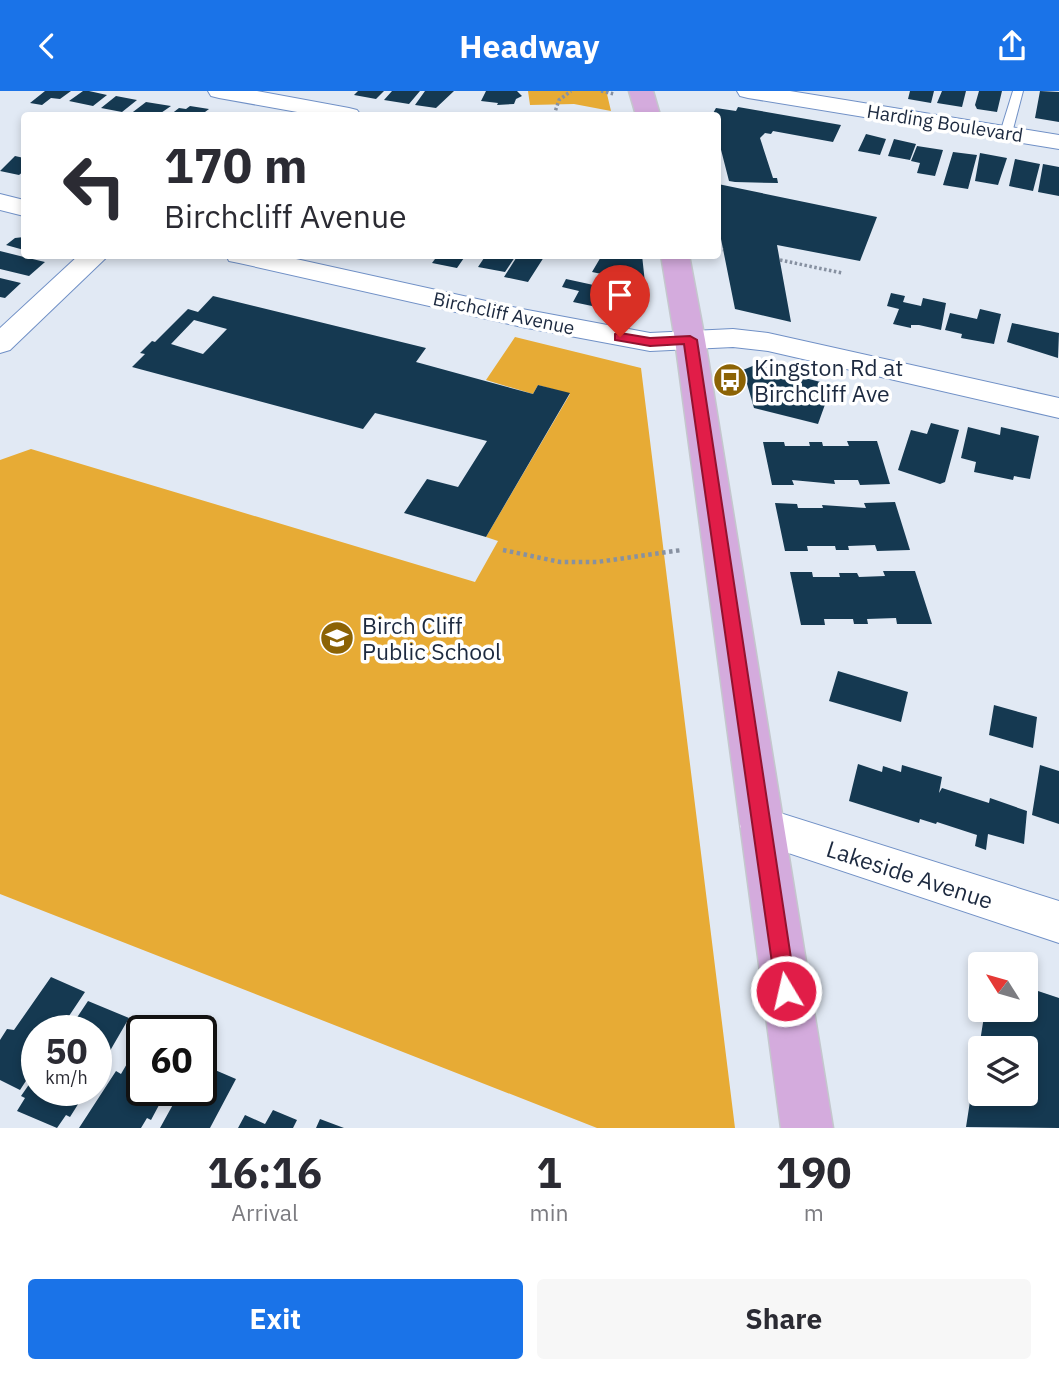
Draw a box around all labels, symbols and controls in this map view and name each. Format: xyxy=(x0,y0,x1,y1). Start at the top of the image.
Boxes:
text: Headway xyxy=(459,25,600,67)
icon: back xyxy=(28,27,66,65)
icon: share xyxy=(993,27,1031,65)
street label: Harding Boulevard xyxy=(865,99,1025,147)
text: 170 m xyxy=(164,133,308,196)
icon: left xyxy=(49,140,140,231)
text: Birchcliff Avenue xyxy=(164,195,407,237)
pin xyxy=(590,265,650,337)
icon: arrive xyxy=(601,276,639,314)
street label: Birchcliff Avenue xyxy=(431,286,577,340)
place label: Kingston Rd at Birchcliff Ave xyxy=(754,352,903,408)
bus stop icon: Kingston Rd at Birchcliff Ave xyxy=(711,361,749,399)
place label: Birch Cliff Public School xyxy=(362,610,501,666)
school or university icon: Birch Cliff Public School xyxy=(318,619,356,657)
street label: Lakeside Avenue xyxy=(823,833,997,915)
north arrow xyxy=(968,952,1038,1022)
map controls xyxy=(968,952,1038,1106)
position arrow xyxy=(749,954,823,1028)
speed limit sign: 60 xyxy=(126,1015,217,1106)
text: 50 xyxy=(45,1028,88,1074)
button: layers xyxy=(968,1036,1038,1106)
text: km/h xyxy=(45,1066,88,1089)
text: 16:16 xyxy=(207,1145,322,1200)
text: 1 xyxy=(536,1145,562,1200)
text: 190 xyxy=(776,1145,852,1200)
text: Arrival xyxy=(231,1197,298,1227)
text: min xyxy=(530,1197,568,1227)
text: m xyxy=(804,1197,824,1227)
button: Exit xyxy=(28,1279,523,1359)
button: Share xyxy=(537,1279,1031,1359)

